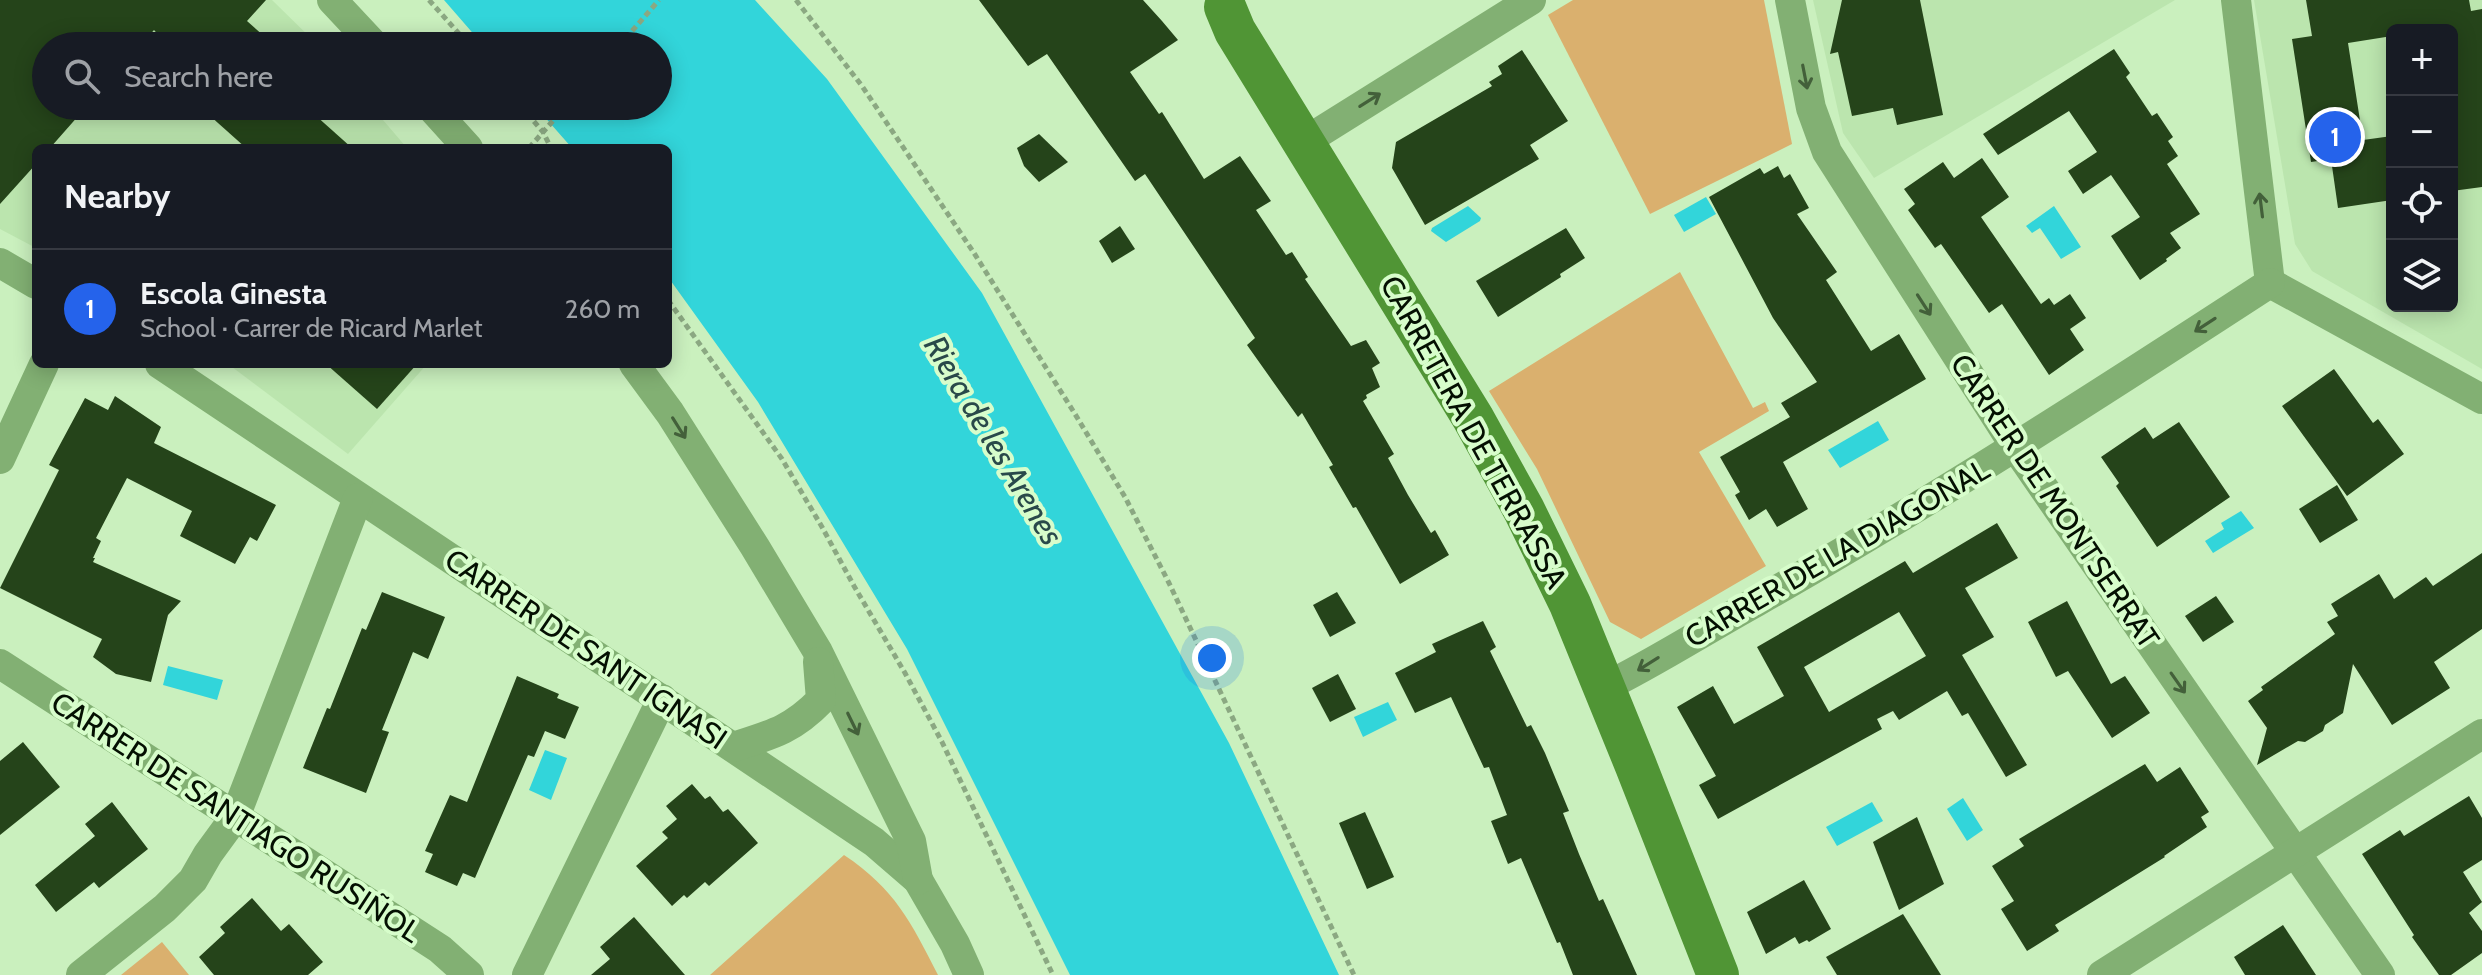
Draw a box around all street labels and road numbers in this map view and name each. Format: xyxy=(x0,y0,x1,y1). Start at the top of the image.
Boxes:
street label: CARRETERA DE TERRASSA xyxy=(1373,269,1576,595)
street label: CARRER DE MONTSERRAT xyxy=(1943,347,2167,655)
street label: CARRER DE LA DIAGONAL xyxy=(1678,451,1996,655)
street label: CARRER DE SANT IGNASI xyxy=(438,541,734,757)
street label: CARRER DE SANTIAGO RUSIÑOL xyxy=(44,684,428,950)

